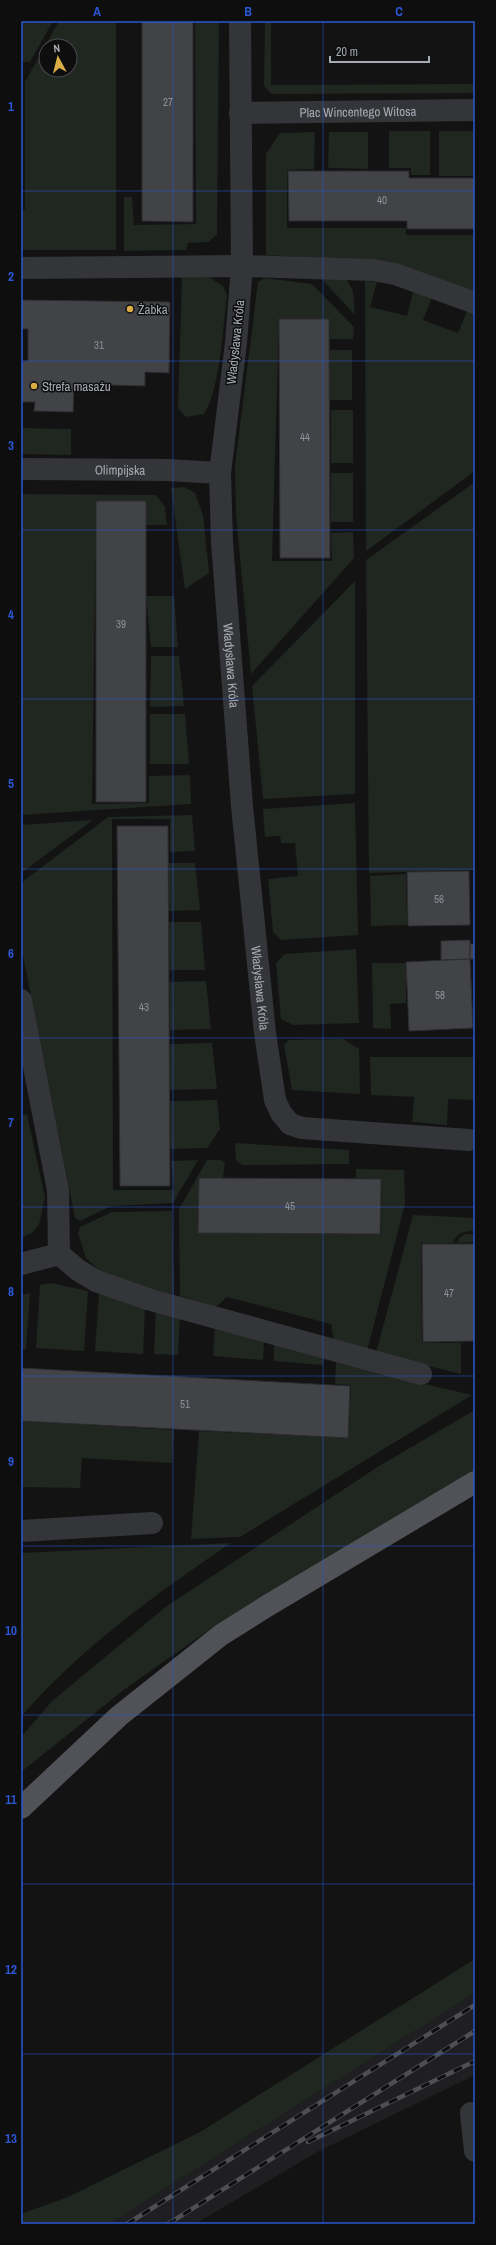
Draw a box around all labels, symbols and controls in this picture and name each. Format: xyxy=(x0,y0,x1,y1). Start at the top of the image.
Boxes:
text: A xyxy=(93,3,101,20)
text: B xyxy=(244,3,252,20)
text: C xyxy=(395,3,403,20)
north arrow xyxy=(38,38,78,78)
scale bar xyxy=(330,38,429,64)
text: N xyxy=(53,41,61,55)
text: 20 m xyxy=(336,44,358,60)
house number: 27 xyxy=(163,95,173,109)
text: 1 xyxy=(8,98,14,115)
street label: Plac Wincentego Witosa xyxy=(299,103,417,121)
house number: 40 xyxy=(377,193,387,207)
text: 2 xyxy=(8,268,14,285)
street label: Władysława Króla xyxy=(223,299,248,385)
place label: Żabka xyxy=(138,301,168,318)
marker: Żabka xyxy=(125,304,135,314)
house number: 31 xyxy=(94,338,104,352)
place label: Strefa masażu xyxy=(42,378,111,395)
marker: Strefa masażu xyxy=(29,381,39,391)
house number: 44 xyxy=(300,430,310,444)
text: 3 xyxy=(8,437,14,454)
street label: Olimpijska xyxy=(95,462,145,479)
text: 4 xyxy=(8,606,14,623)
house number: 39 xyxy=(116,617,126,631)
street label: Władysława Króla xyxy=(219,622,243,708)
text: 5 xyxy=(8,775,14,792)
house number: 56 xyxy=(434,892,444,906)
text: 6 xyxy=(8,945,14,962)
street label: Władysława Króla xyxy=(247,945,273,1031)
house number: 58 xyxy=(435,988,445,1002)
house number: 43 xyxy=(139,1000,149,1014)
text: 7 xyxy=(8,1114,14,1131)
house number: 45 xyxy=(285,1199,295,1213)
text: 8 xyxy=(8,1283,14,1300)
house number: 47 xyxy=(444,1286,454,1300)
house number: 51 xyxy=(180,1397,190,1411)
text: 9 xyxy=(8,1453,14,1470)
text: 10 xyxy=(5,1622,17,1639)
text: 11 xyxy=(5,1791,17,1808)
text: 12 xyxy=(5,1961,17,1978)
text: 13 xyxy=(5,2130,17,2147)

